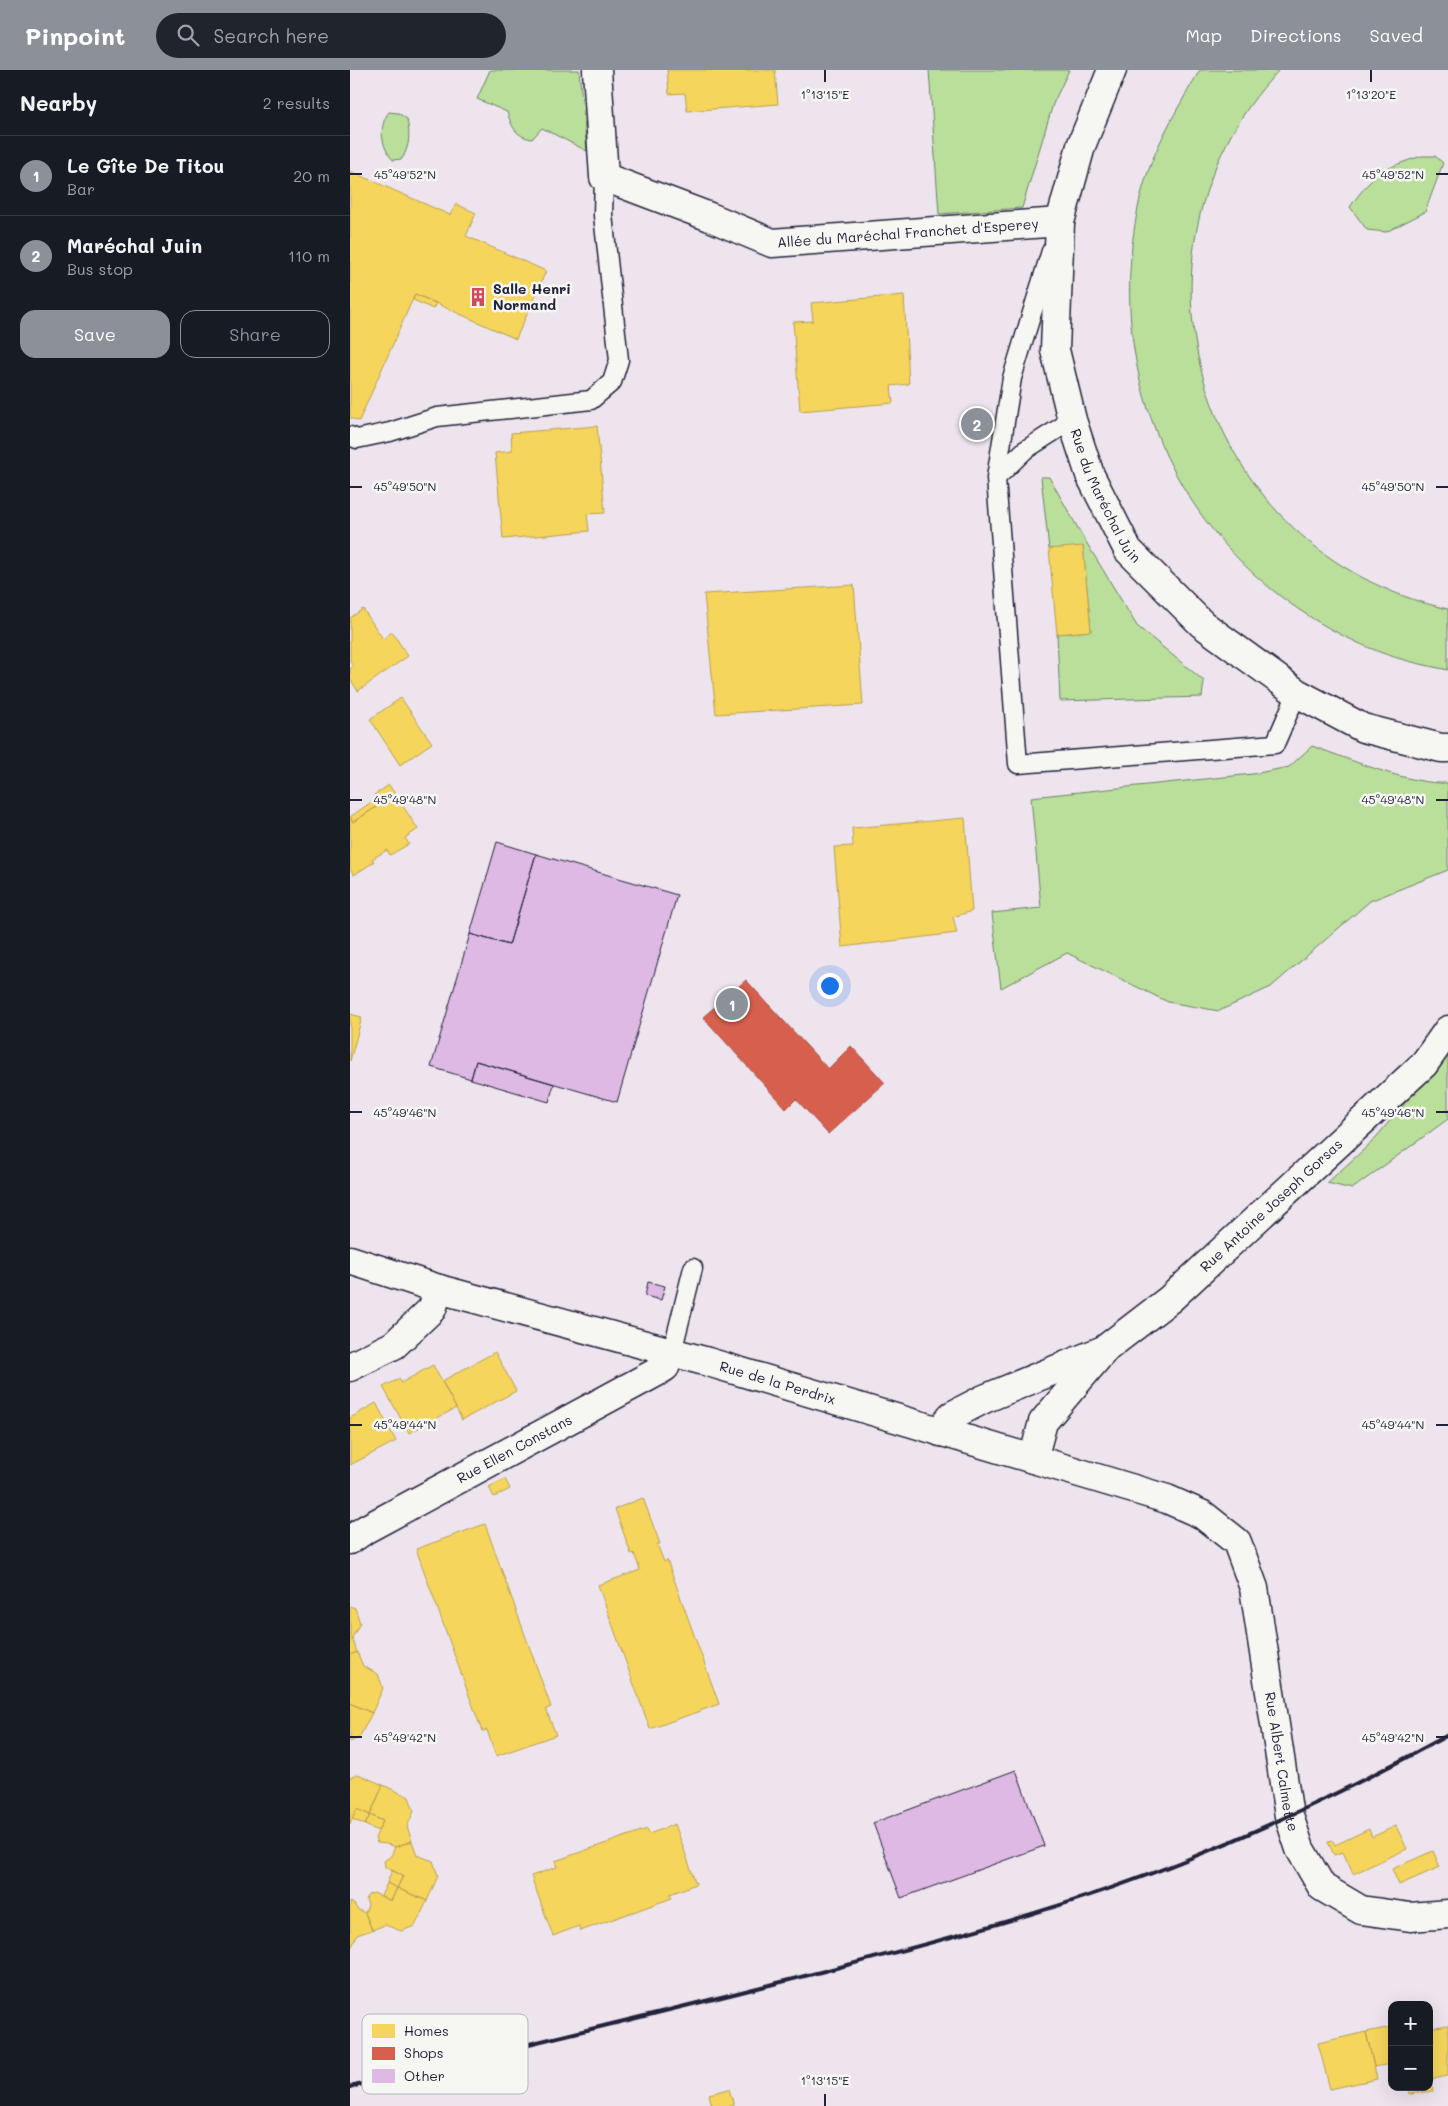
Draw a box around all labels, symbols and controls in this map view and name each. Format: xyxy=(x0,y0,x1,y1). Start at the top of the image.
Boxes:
search box xyxy=(156,13,506,58)
text: Pinpoint xyxy=(25,20,126,51)
icon: search xyxy=(174,21,202,49)
text: Search here xyxy=(214,23,329,48)
text: Map xyxy=(1185,23,1222,47)
text: Directions xyxy=(1250,23,1342,47)
text: Saved xyxy=(1370,23,1423,47)
text: 1°13'15"E xyxy=(801,86,849,102)
text: 1°13'20"E xyxy=(1346,86,1396,102)
text: Nearby xyxy=(20,89,97,116)
text: 2 results xyxy=(263,92,330,113)
text: Le Gîte De Titou xyxy=(67,153,224,178)
text: 1 xyxy=(32,165,40,186)
text: 20 m xyxy=(293,165,330,186)
text: 45°49'52"N xyxy=(374,166,436,182)
text: 45°49'52"N xyxy=(1362,166,1424,182)
text: Bar xyxy=(67,178,95,199)
street label: Allée du Maréchal Franchet d'Esperey xyxy=(776,214,1039,252)
text: Maréchal Juin xyxy=(67,233,202,258)
text: 2 xyxy=(32,245,40,266)
text: 110 m xyxy=(288,245,330,266)
text: Bus stop xyxy=(67,258,133,279)
place label: Salle Henri Normand xyxy=(493,279,571,314)
building icon: Salle Henri Normand xyxy=(467,286,489,308)
button: Save xyxy=(20,310,170,358)
button: Share xyxy=(180,310,330,358)
pin: 2 xyxy=(961,405,993,443)
street label: Rue du Maréchal Juin xyxy=(1066,426,1145,567)
text: 45°49'50"N xyxy=(374,478,436,494)
text: 45°49'50"N xyxy=(1362,478,1424,494)
text: 45°49'48"N xyxy=(374,791,436,807)
text: 45°49'48"N xyxy=(1362,791,1424,807)
your location xyxy=(817,973,843,999)
pin: 1 xyxy=(716,985,748,1023)
text: 45°49'46"N xyxy=(374,1104,436,1120)
text: 45°49'46"N xyxy=(1362,1104,1424,1120)
street label: Rue Antoine Joseph Gorsas xyxy=(1196,1134,1346,1276)
street label: Rue de la Perdrix xyxy=(717,1356,838,1409)
street label: Rue Ellen Constans xyxy=(453,1410,575,1487)
text: 45°49'44"N xyxy=(374,1416,436,1432)
text: 45°49'44"N xyxy=(1362,1416,1424,1432)
street label: Rue Albert Calmette xyxy=(1261,1690,1303,1834)
text: 45°49'42"N xyxy=(374,1729,436,1745)
text: 45°49'42"N xyxy=(1362,1729,1424,1745)
map controls xyxy=(1388,2001,1433,2091)
button: + xyxy=(1388,2001,1433,2046)
legend xyxy=(362,2014,528,2094)
text: Homes xyxy=(404,2021,449,2040)
text: Shops xyxy=(404,2043,444,2062)
button: − xyxy=(1388,2046,1433,2091)
text: Other xyxy=(404,2066,445,2085)
text: 1°13'15"E xyxy=(801,2072,849,2088)

